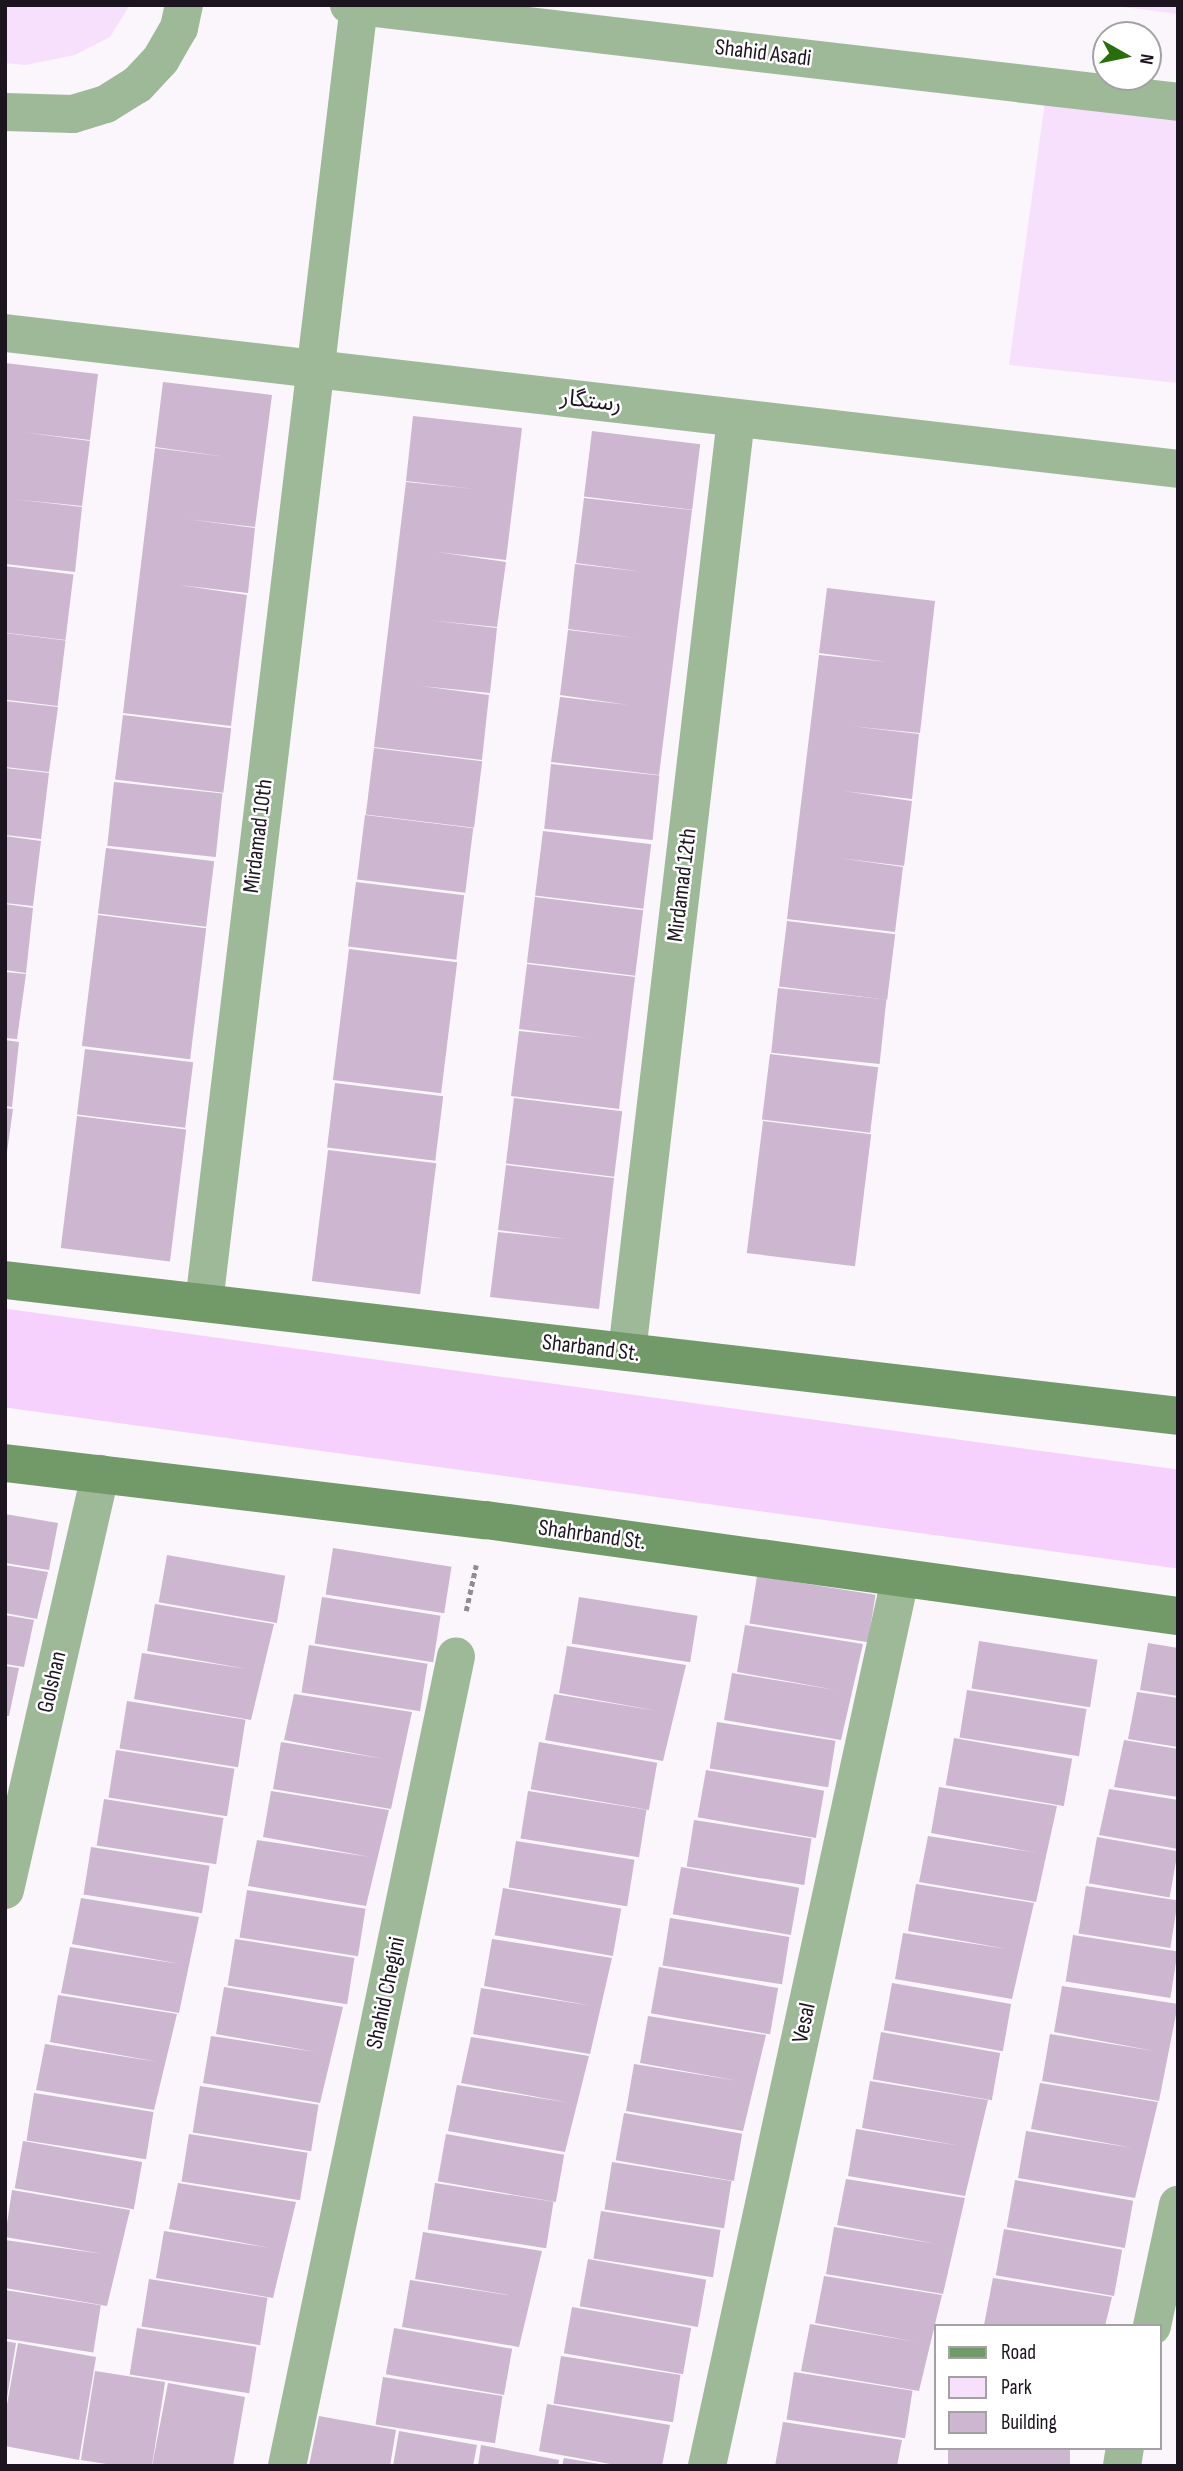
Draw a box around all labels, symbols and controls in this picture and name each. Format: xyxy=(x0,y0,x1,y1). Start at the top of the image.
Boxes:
north arrow xyxy=(1092,21,1162,91)
street label: Shahid Asadi xyxy=(713,33,813,73)
text: N xyxy=(1134,52,1158,66)
street label: رستگار xyxy=(559,384,623,418)
street label: Mirdamad 10th xyxy=(237,777,279,895)
street label: Mirdamad 12th xyxy=(661,827,703,943)
street label: Sharband St. xyxy=(541,1328,641,1368)
street label: Shahrband St. xyxy=(537,1514,647,1556)
street label: Golshan xyxy=(32,1649,72,1715)
street label: Shahid Chegini xyxy=(361,1935,411,2051)
street label: Vesal xyxy=(786,2000,822,2046)
legend xyxy=(934,2324,1162,2450)
text: Road xyxy=(1001,2340,1036,2365)
text: Park xyxy=(1001,2375,1032,2400)
text: Building xyxy=(1001,2410,1057,2435)

